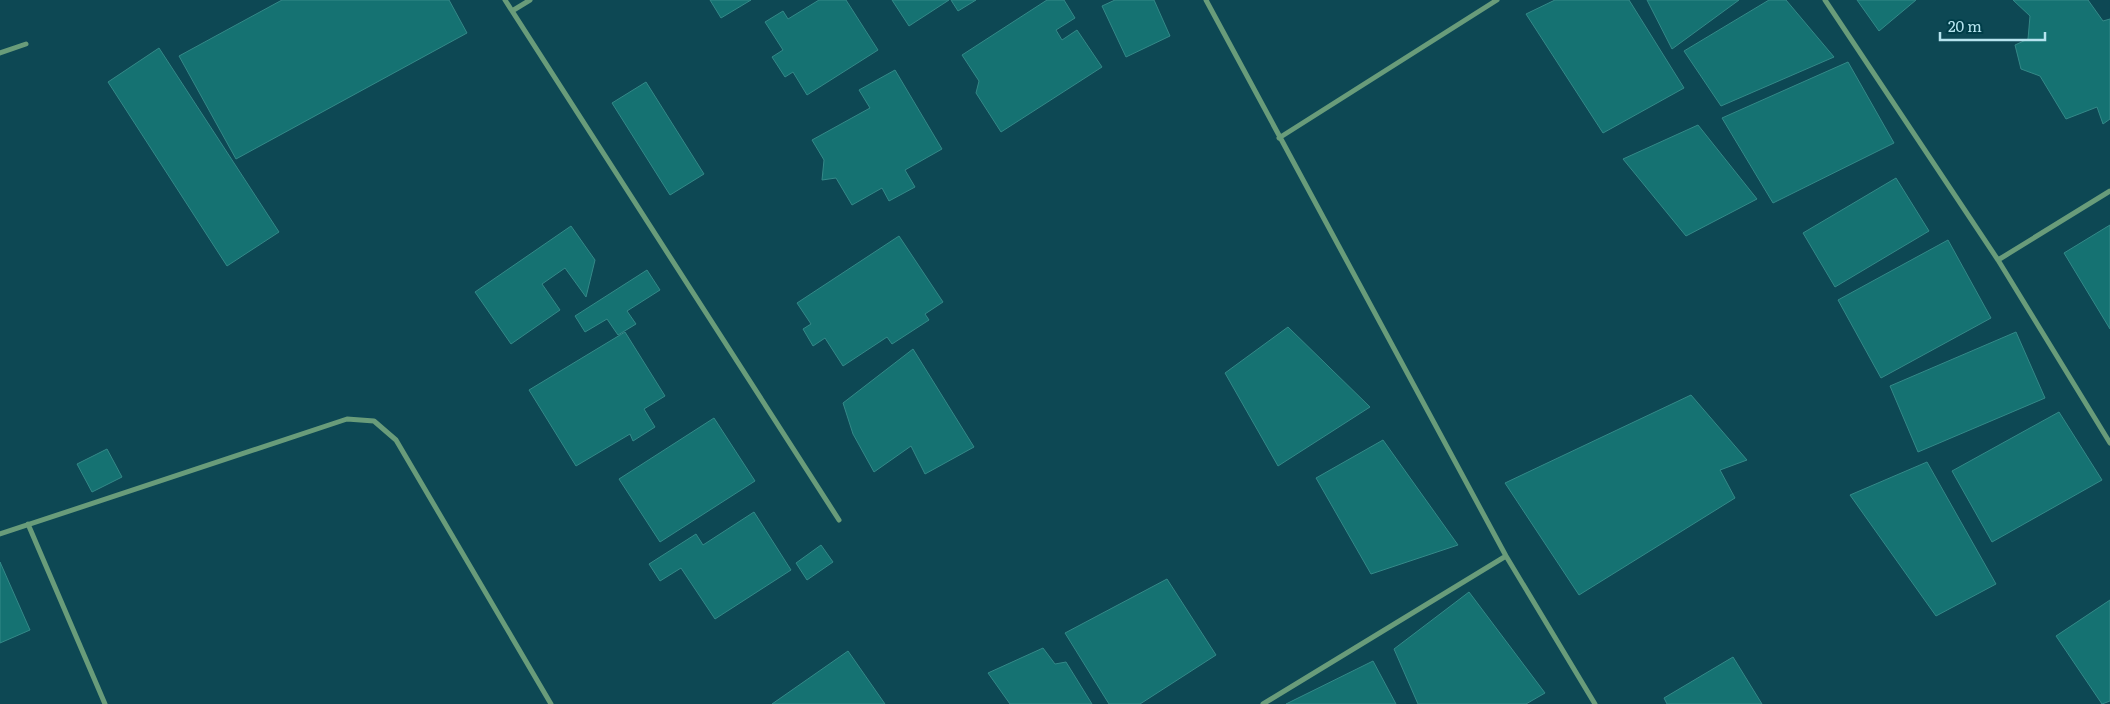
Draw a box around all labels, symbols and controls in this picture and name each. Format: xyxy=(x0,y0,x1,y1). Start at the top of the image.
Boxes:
scale bar xyxy=(1940,10,2045,42)
text: 20 m xyxy=(1948,14,1982,37)

